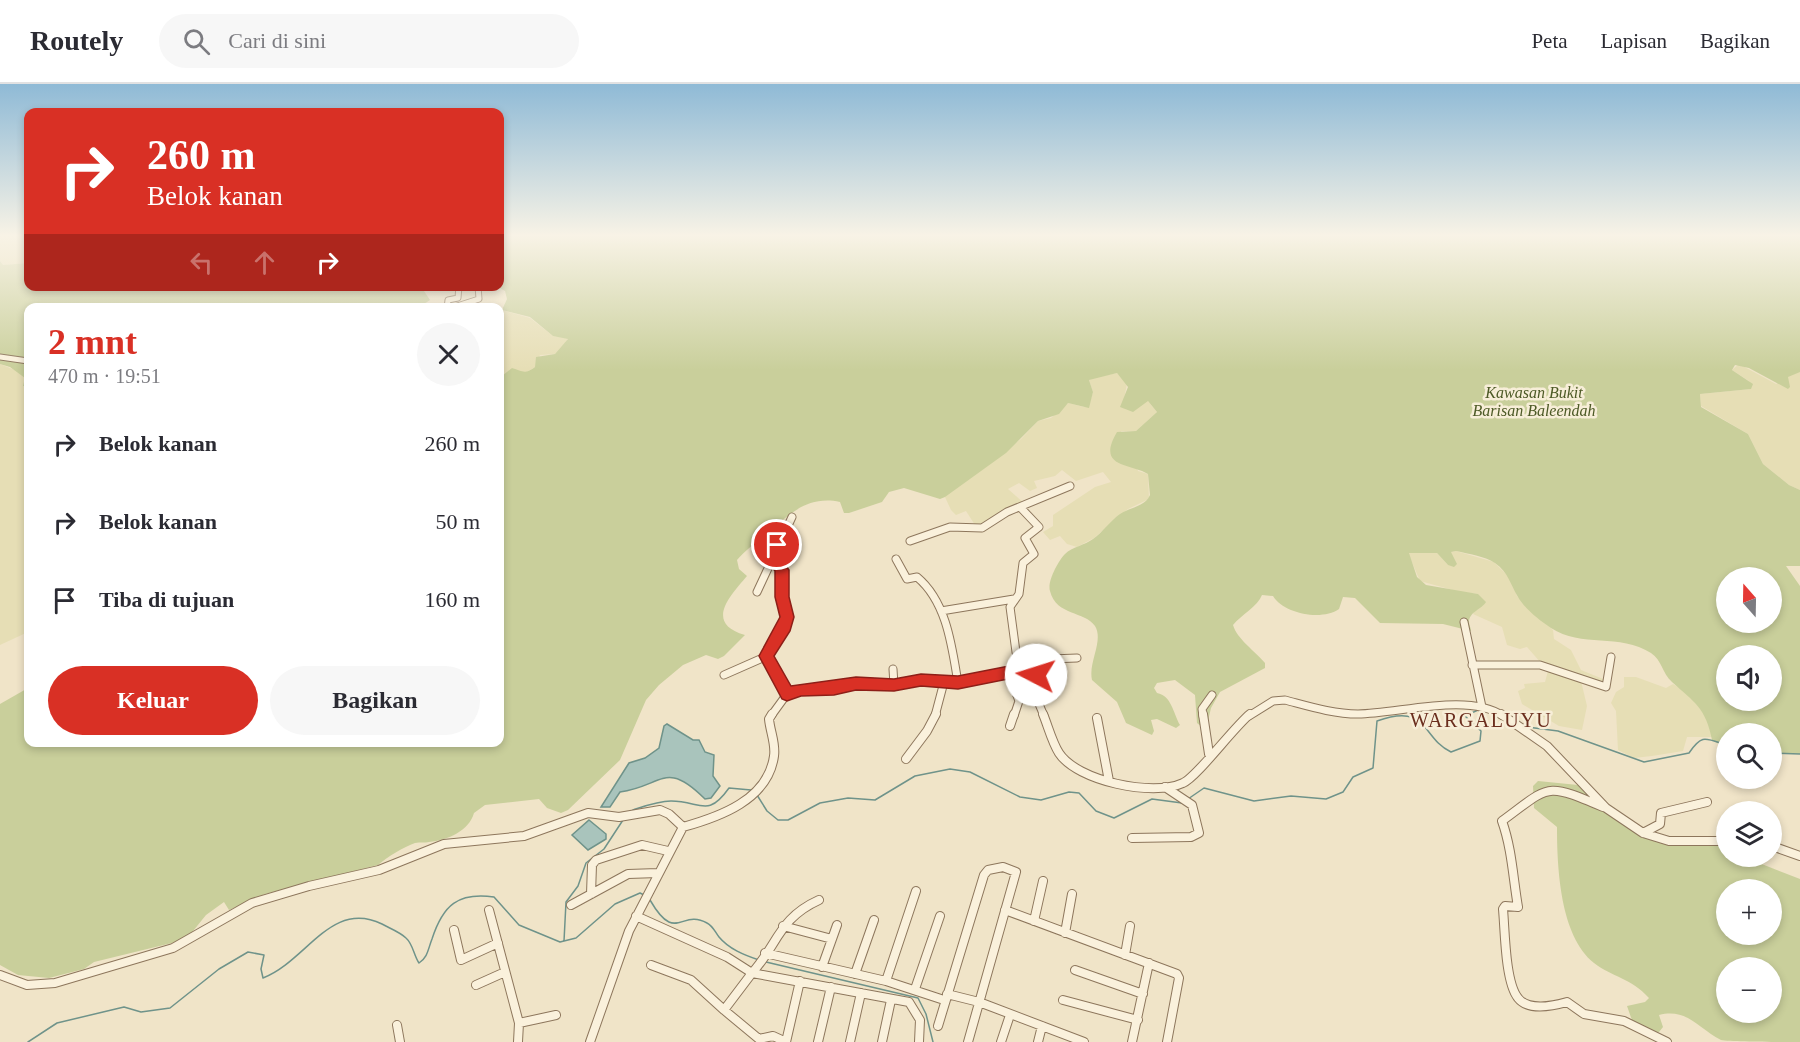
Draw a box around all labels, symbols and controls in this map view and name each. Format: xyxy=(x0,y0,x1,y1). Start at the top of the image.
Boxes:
search box xyxy=(159,14,579,68)
text: Routely xyxy=(30,25,123,56)
icon: search xyxy=(180,25,213,58)
text: Cari di sini xyxy=(228,28,326,53)
text: Peta xyxy=(1531,29,1568,53)
text: Lapisan xyxy=(1601,29,1667,53)
text: Bagikan xyxy=(1700,29,1770,53)
icon: right xyxy=(48,132,126,210)
text: 260 m xyxy=(147,132,256,178)
text: Belok kanan xyxy=(147,181,283,211)
icon: left xyxy=(185,246,218,279)
icon: ahead xyxy=(248,246,281,279)
icon: right xyxy=(311,246,344,279)
text: 2 mnt xyxy=(48,322,137,362)
button: close xyxy=(417,323,480,386)
text: 470 m · 19:51 xyxy=(48,365,161,387)
park label: Kawasan Bukit Barisan Baleendah xyxy=(1472,384,1596,419)
icon: right xyxy=(48,428,81,461)
text: Belok kanan xyxy=(99,431,217,456)
text: 260 m xyxy=(424,431,480,456)
icon: right xyxy=(48,506,81,539)
text: Belok kanan xyxy=(99,509,217,534)
text: 50 m xyxy=(435,509,480,534)
pin xyxy=(751,519,802,570)
icon: arrive xyxy=(760,528,793,561)
north arrow xyxy=(1716,567,1782,633)
map controls xyxy=(1716,567,1782,1023)
icon: arrive xyxy=(48,584,81,617)
text: Tiba di tujuan xyxy=(99,587,234,612)
text: 160 m xyxy=(424,587,480,612)
position arrow xyxy=(1004,643,1068,707)
button: sound xyxy=(1716,645,1782,711)
button: Keluar xyxy=(48,666,258,735)
button: Bagikan xyxy=(270,666,480,735)
district label: WARGALUYU xyxy=(1410,709,1552,731)
button: search xyxy=(1716,723,1782,789)
button: layers xyxy=(1716,801,1782,867)
button: + xyxy=(1716,879,1782,945)
button: − xyxy=(1716,957,1782,1023)

